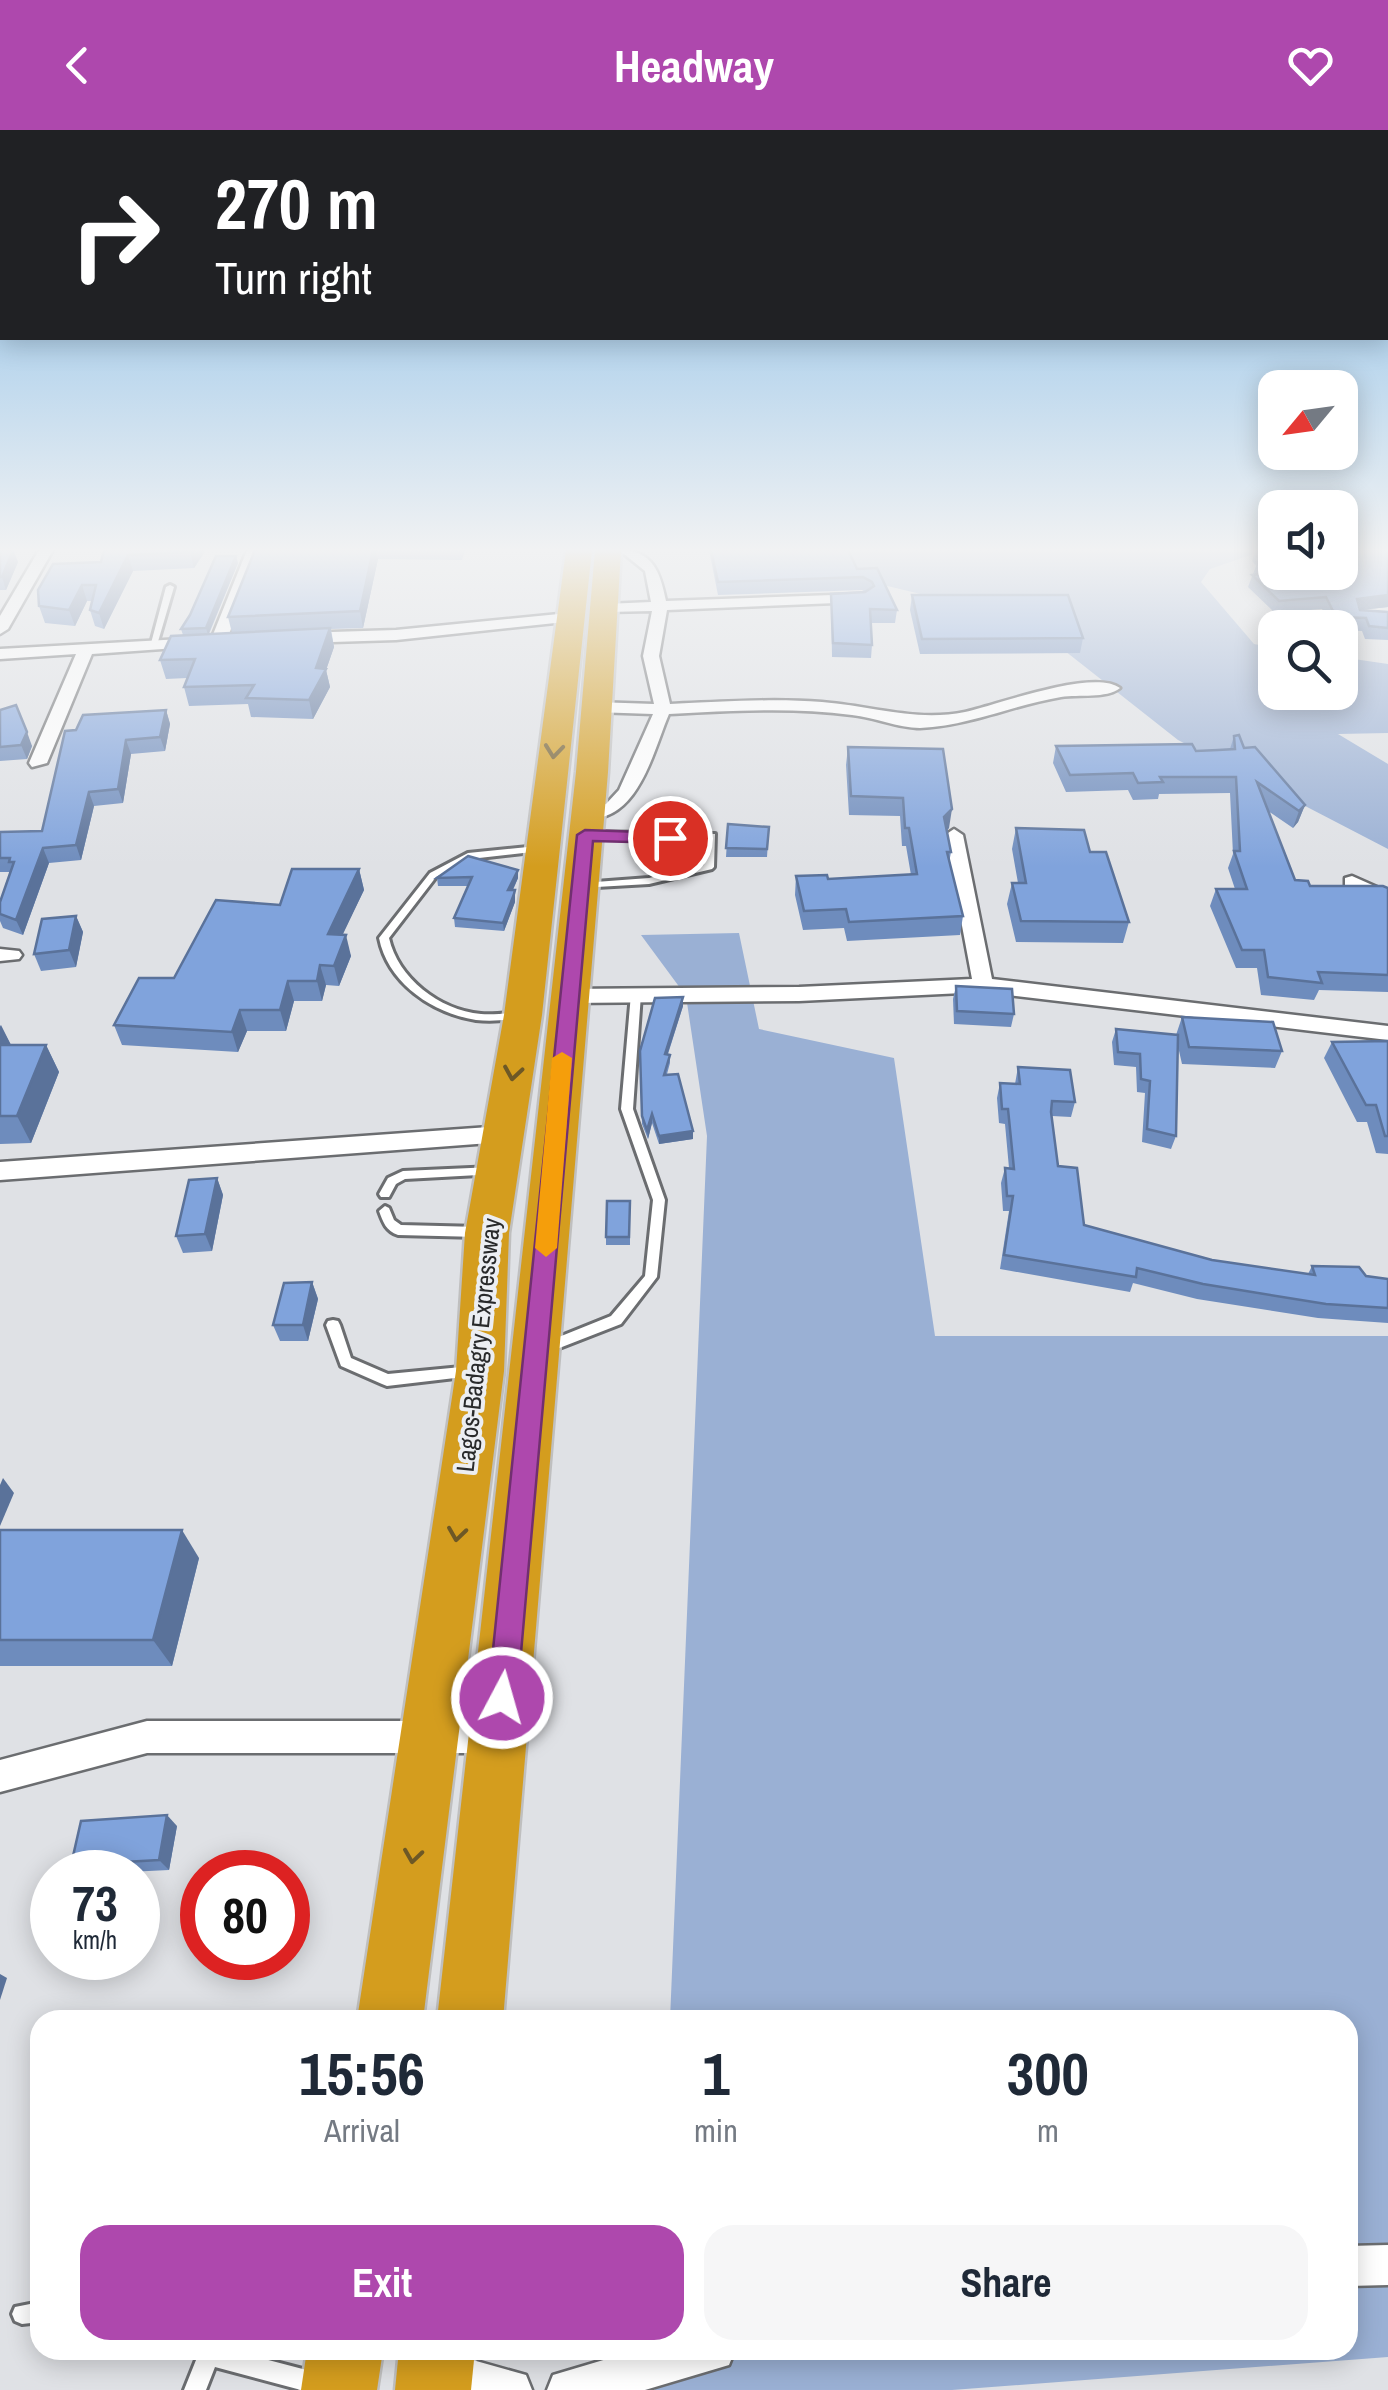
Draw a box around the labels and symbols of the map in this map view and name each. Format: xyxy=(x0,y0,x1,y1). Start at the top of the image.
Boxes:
north arrow xyxy=(1258,370,1358,470)
one-way arrow xyxy=(544,744,565,760)
pin xyxy=(628,796,713,881)
one-way arrow xyxy=(503,1065,524,1082)
street label: Lagos-Badagry Expressway xyxy=(448,1216,508,1474)
one-way arrow xyxy=(447,1527,468,1543)
position arrow xyxy=(450,1646,554,1750)
one-way arrow xyxy=(403,1848,424,1865)
speed limit sign: 80 xyxy=(180,1850,310,1980)

